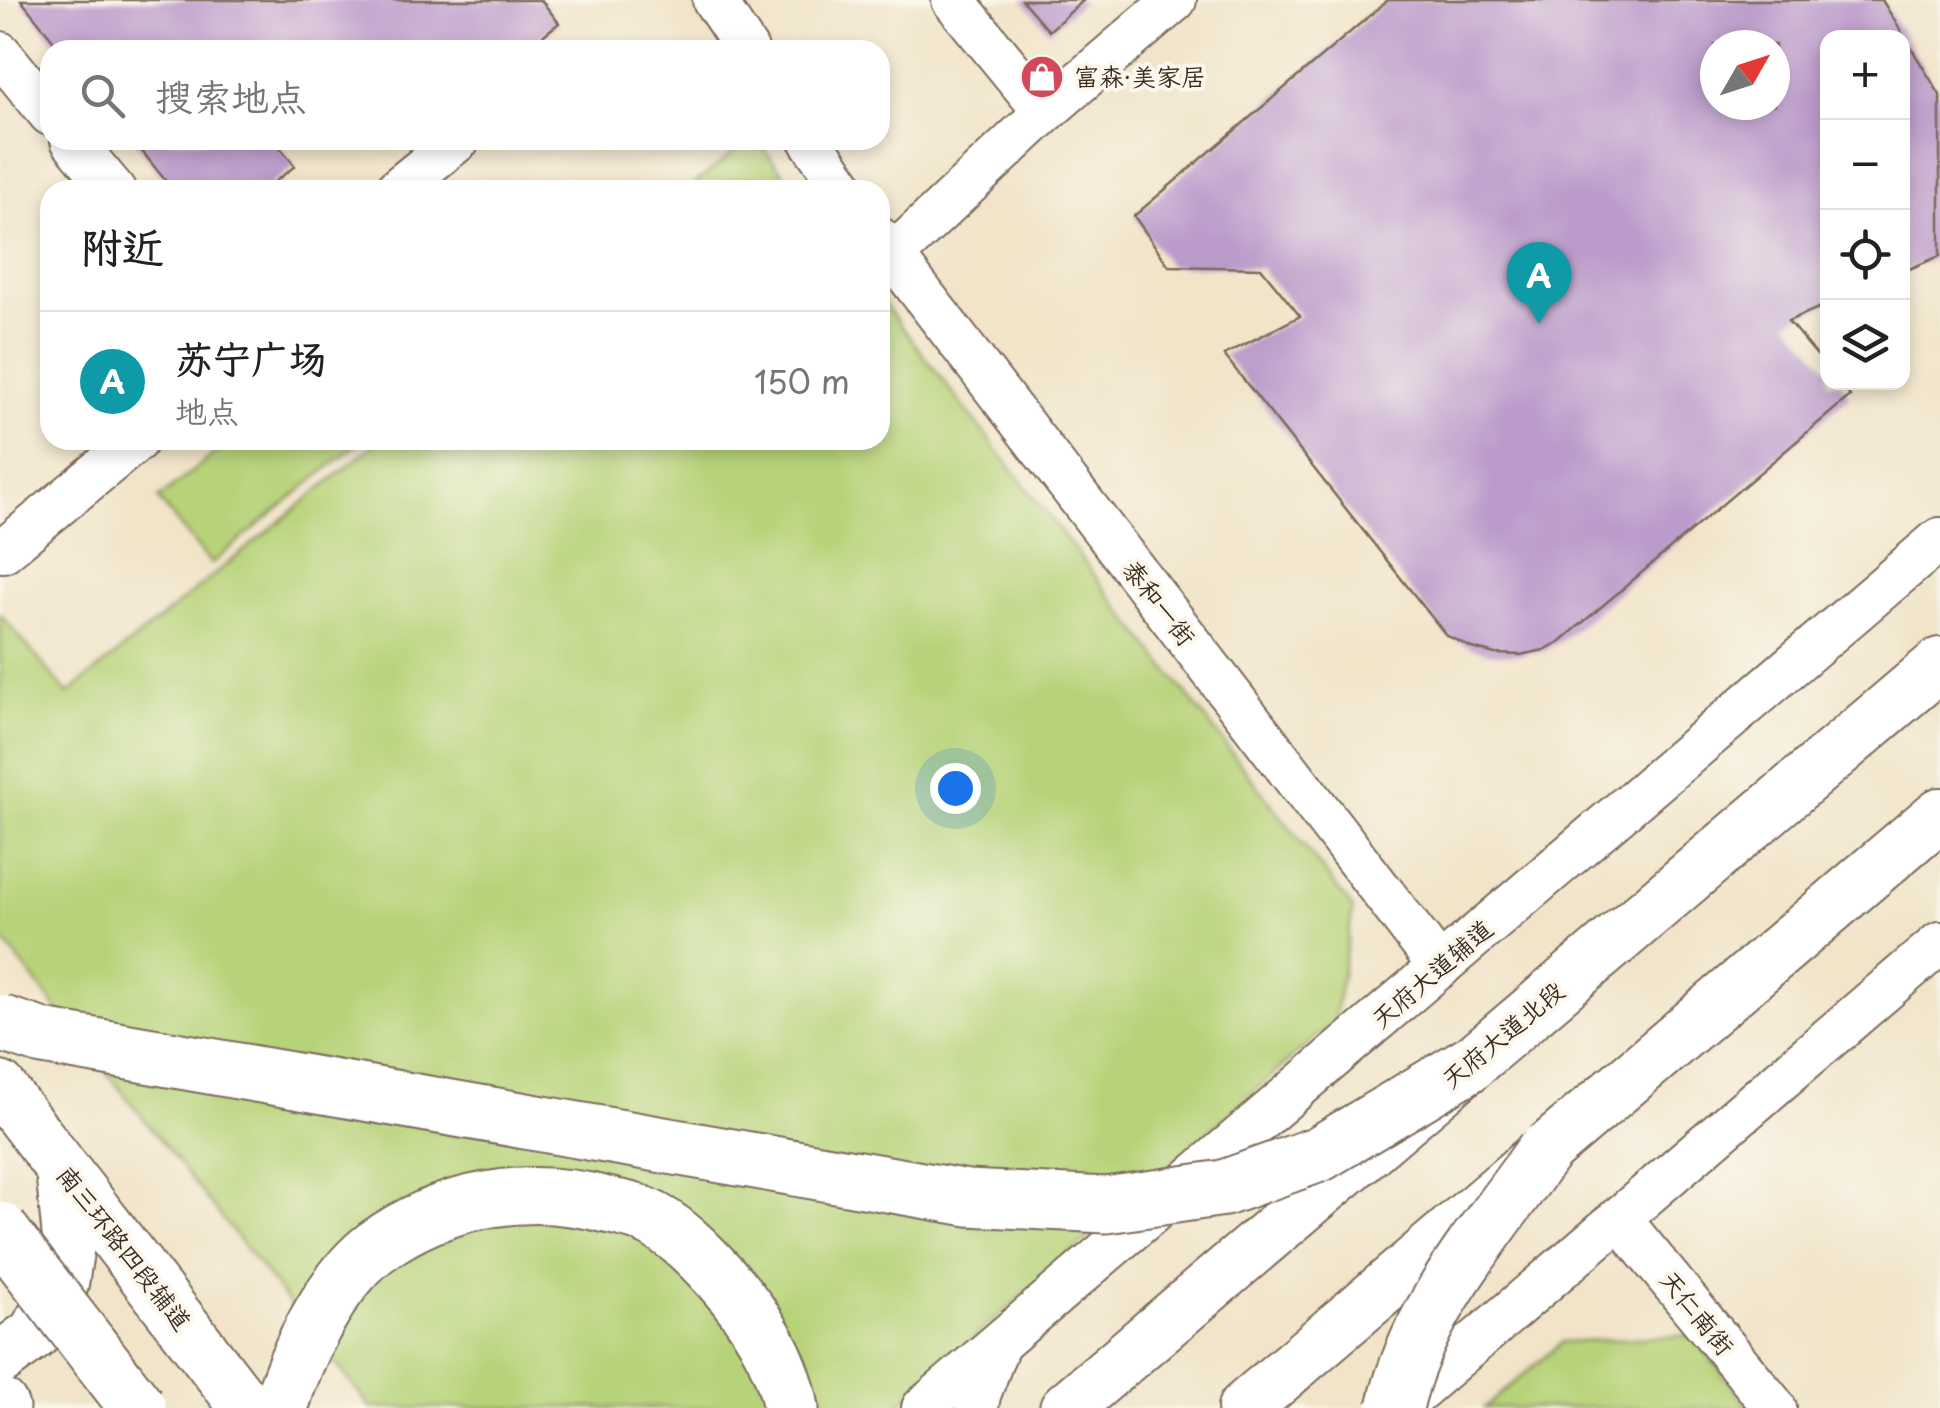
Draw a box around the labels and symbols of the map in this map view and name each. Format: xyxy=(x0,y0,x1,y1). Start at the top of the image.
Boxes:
north arrow xyxy=(1700,30,1790,120)
shop icon: 富森·美家居 xyxy=(1019,54,1065,100)
place label: 富森·美家居 xyxy=(1074,57,1206,95)
pin: A xyxy=(1506,242,1572,324)
street label: 泰和一街 xyxy=(1114,551,1206,653)
your location xyxy=(930,763,981,814)
street label: 天府大道辅道 xyxy=(1362,910,1500,1037)
street label: 天府大道北段 xyxy=(1433,971,1572,1097)
street label: 南三环路四段辅道 xyxy=(48,1157,201,1338)
street label: 天仁南街 xyxy=(1652,1262,1744,1363)

